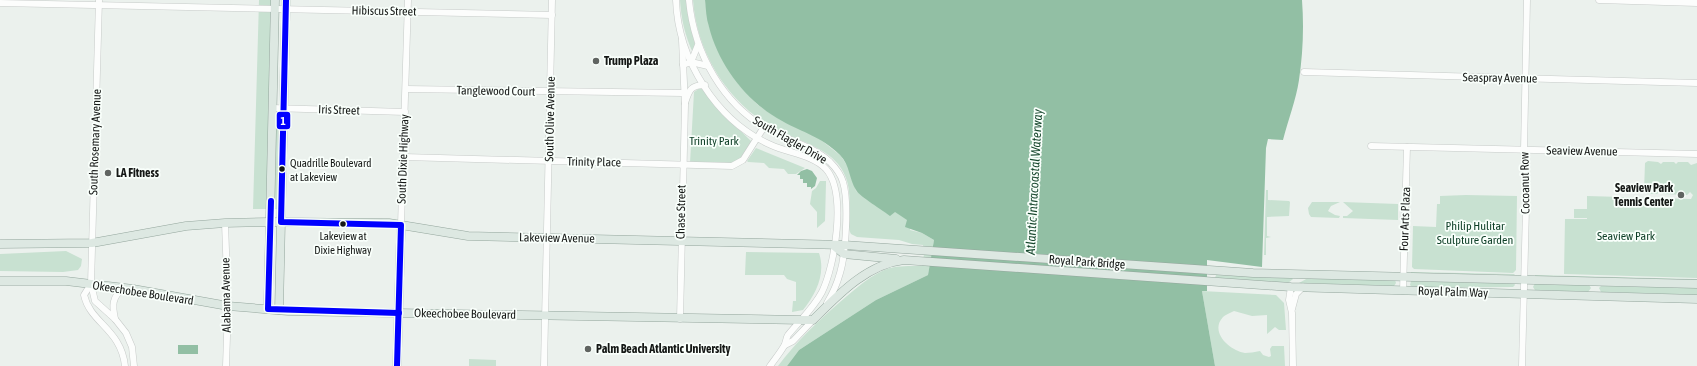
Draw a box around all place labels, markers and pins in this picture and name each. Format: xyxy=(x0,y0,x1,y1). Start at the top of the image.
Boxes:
place label: Trump Plaza xyxy=(604,54,659,68)
marker: Trump Plaza xyxy=(591,56,601,66)
place label: Quadrille Boulevard at Lakeview xyxy=(290,157,371,183)
marker: Quadrille Boulevard at Lakeview xyxy=(277,164,287,174)
place label: LA Fitness xyxy=(116,166,160,180)
marker: LA Fitness xyxy=(103,168,113,178)
place label: Seaview Park Tennis Center xyxy=(1614,181,1674,209)
marker: Seaview Park Tennis Center xyxy=(1676,190,1686,200)
marker: Lakeview at Dixie Highway xyxy=(338,219,348,229)
place label: Lakeview at Dixie Highway xyxy=(314,230,372,256)
place label: Palm Beach Atlantic University xyxy=(596,342,730,356)
marker: Palm Beach Atlantic University xyxy=(583,344,593,354)

